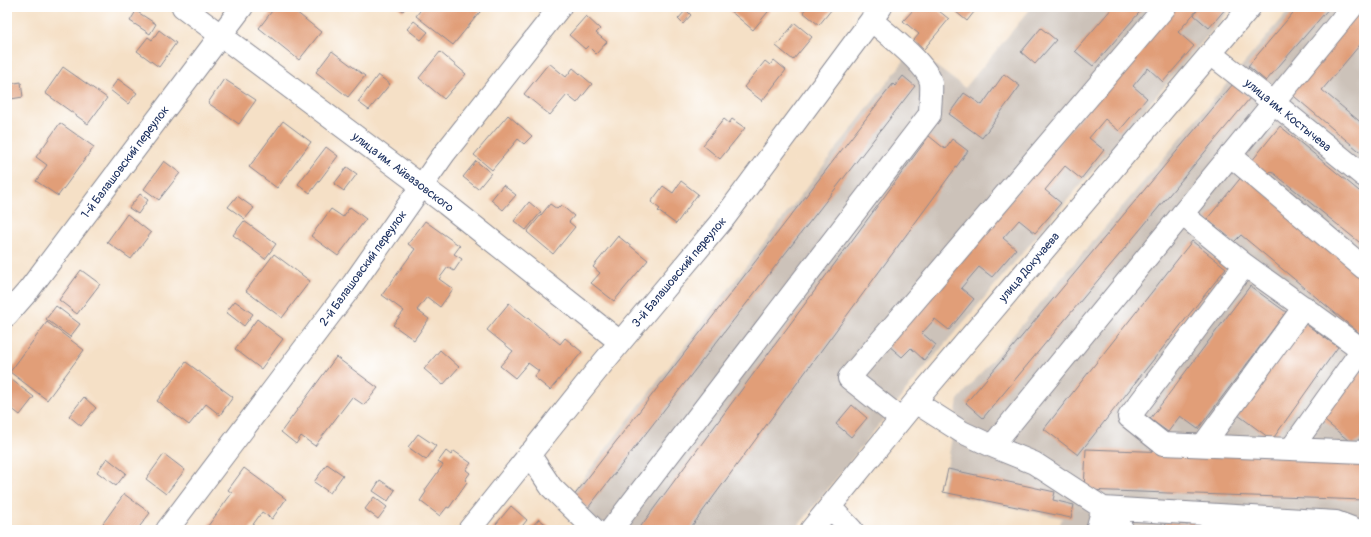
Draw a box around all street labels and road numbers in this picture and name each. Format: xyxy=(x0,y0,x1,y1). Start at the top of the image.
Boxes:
street label: улица им. Костычева xyxy=(1240,75,1334,155)
street label: 1-й Балашовский переулок xyxy=(78,103,173,222)
street label: улица им. Айвазовского xyxy=(348,129,457,216)
street label: 2-й Балашовский переулок xyxy=(316,208,410,329)
street label: 3-й Балашовский переулок xyxy=(629,214,730,331)
street label: улица Докучаева xyxy=(995,229,1063,306)

